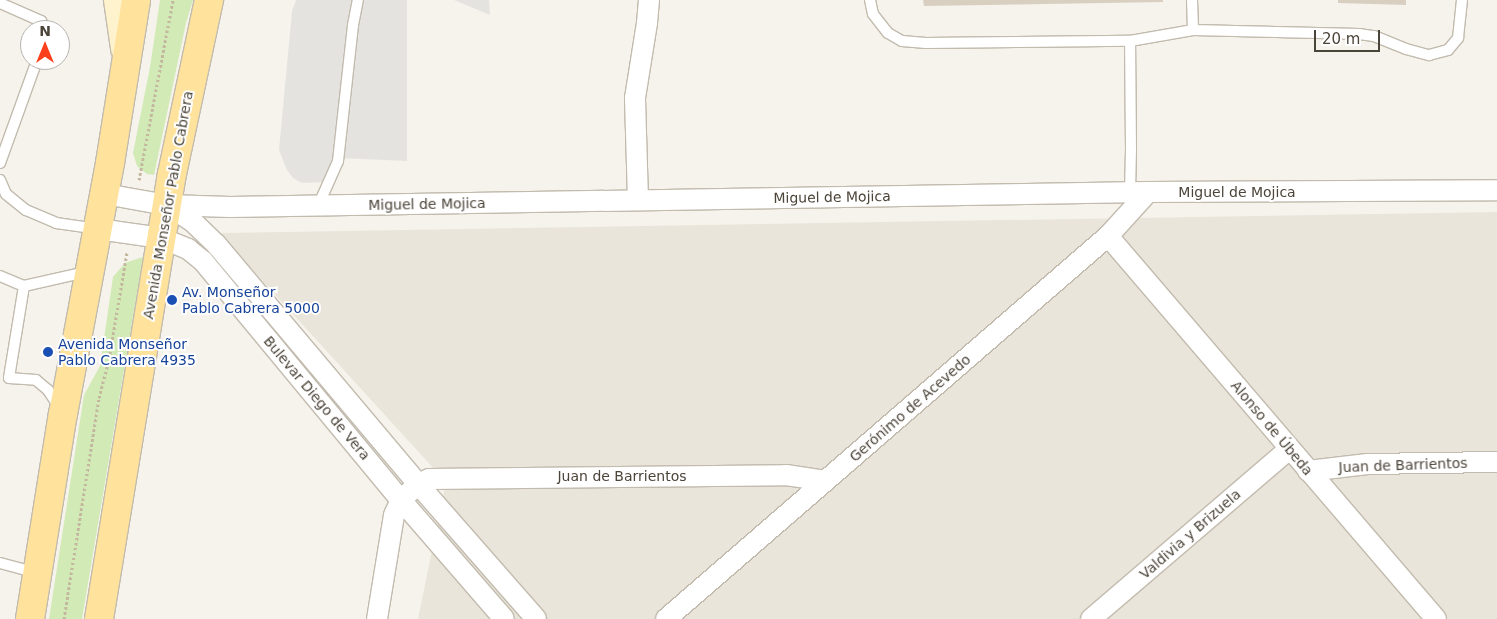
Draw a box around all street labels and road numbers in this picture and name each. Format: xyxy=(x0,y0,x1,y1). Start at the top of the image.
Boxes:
street label: Avenida Monseñor Pablo Cabrera xyxy=(140,90,196,320)
street label: Miguel de Mojica xyxy=(1178,184,1296,200)
street label: Miguel de Mojica xyxy=(773,188,891,206)
street label: Miguel de Mojica xyxy=(368,195,486,213)
street label: Bulevar Diego de Vera xyxy=(260,333,374,463)
street label: Gerónimo de Acevedo xyxy=(846,351,974,465)
street label: Alonso de Úbeda xyxy=(1228,377,1316,479)
street label: Juan de Barrientos xyxy=(1338,454,1468,476)
street label: Juan de Barrientos xyxy=(557,468,687,484)
street label: Valdivia y Brizuela xyxy=(1136,486,1244,582)

